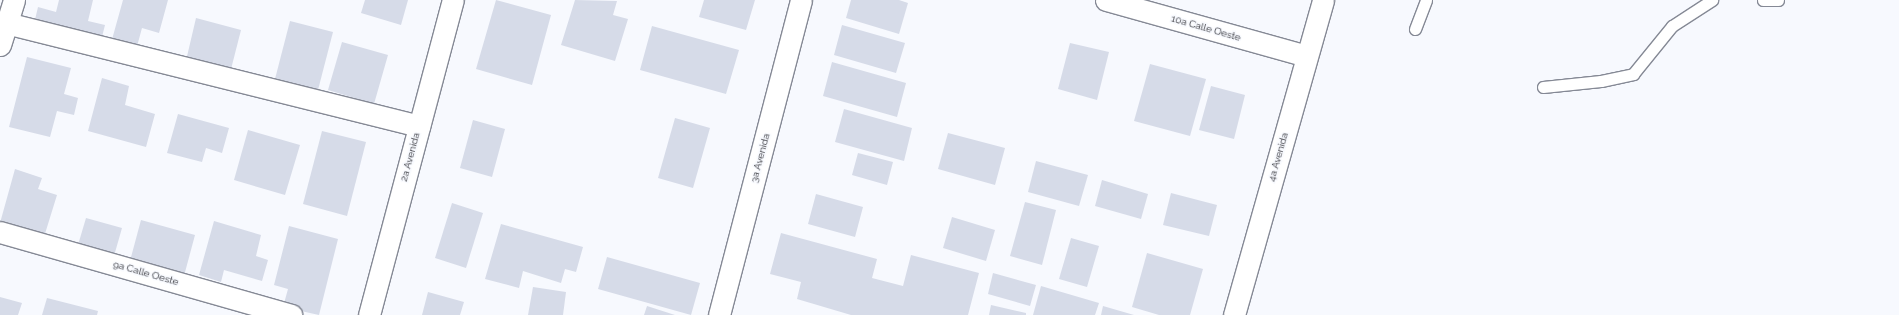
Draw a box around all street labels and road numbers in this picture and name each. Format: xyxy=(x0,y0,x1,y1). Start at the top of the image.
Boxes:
street label: 10a Calle Oeste xyxy=(1170,12,1242,44)
street label: 2a Avenida xyxy=(398,131,422,183)
street label: 4a Avenida xyxy=(1265,131,1291,183)
street label: 3a Avenida xyxy=(748,132,772,184)
street label: 9a Calle Oeste xyxy=(112,258,180,288)

